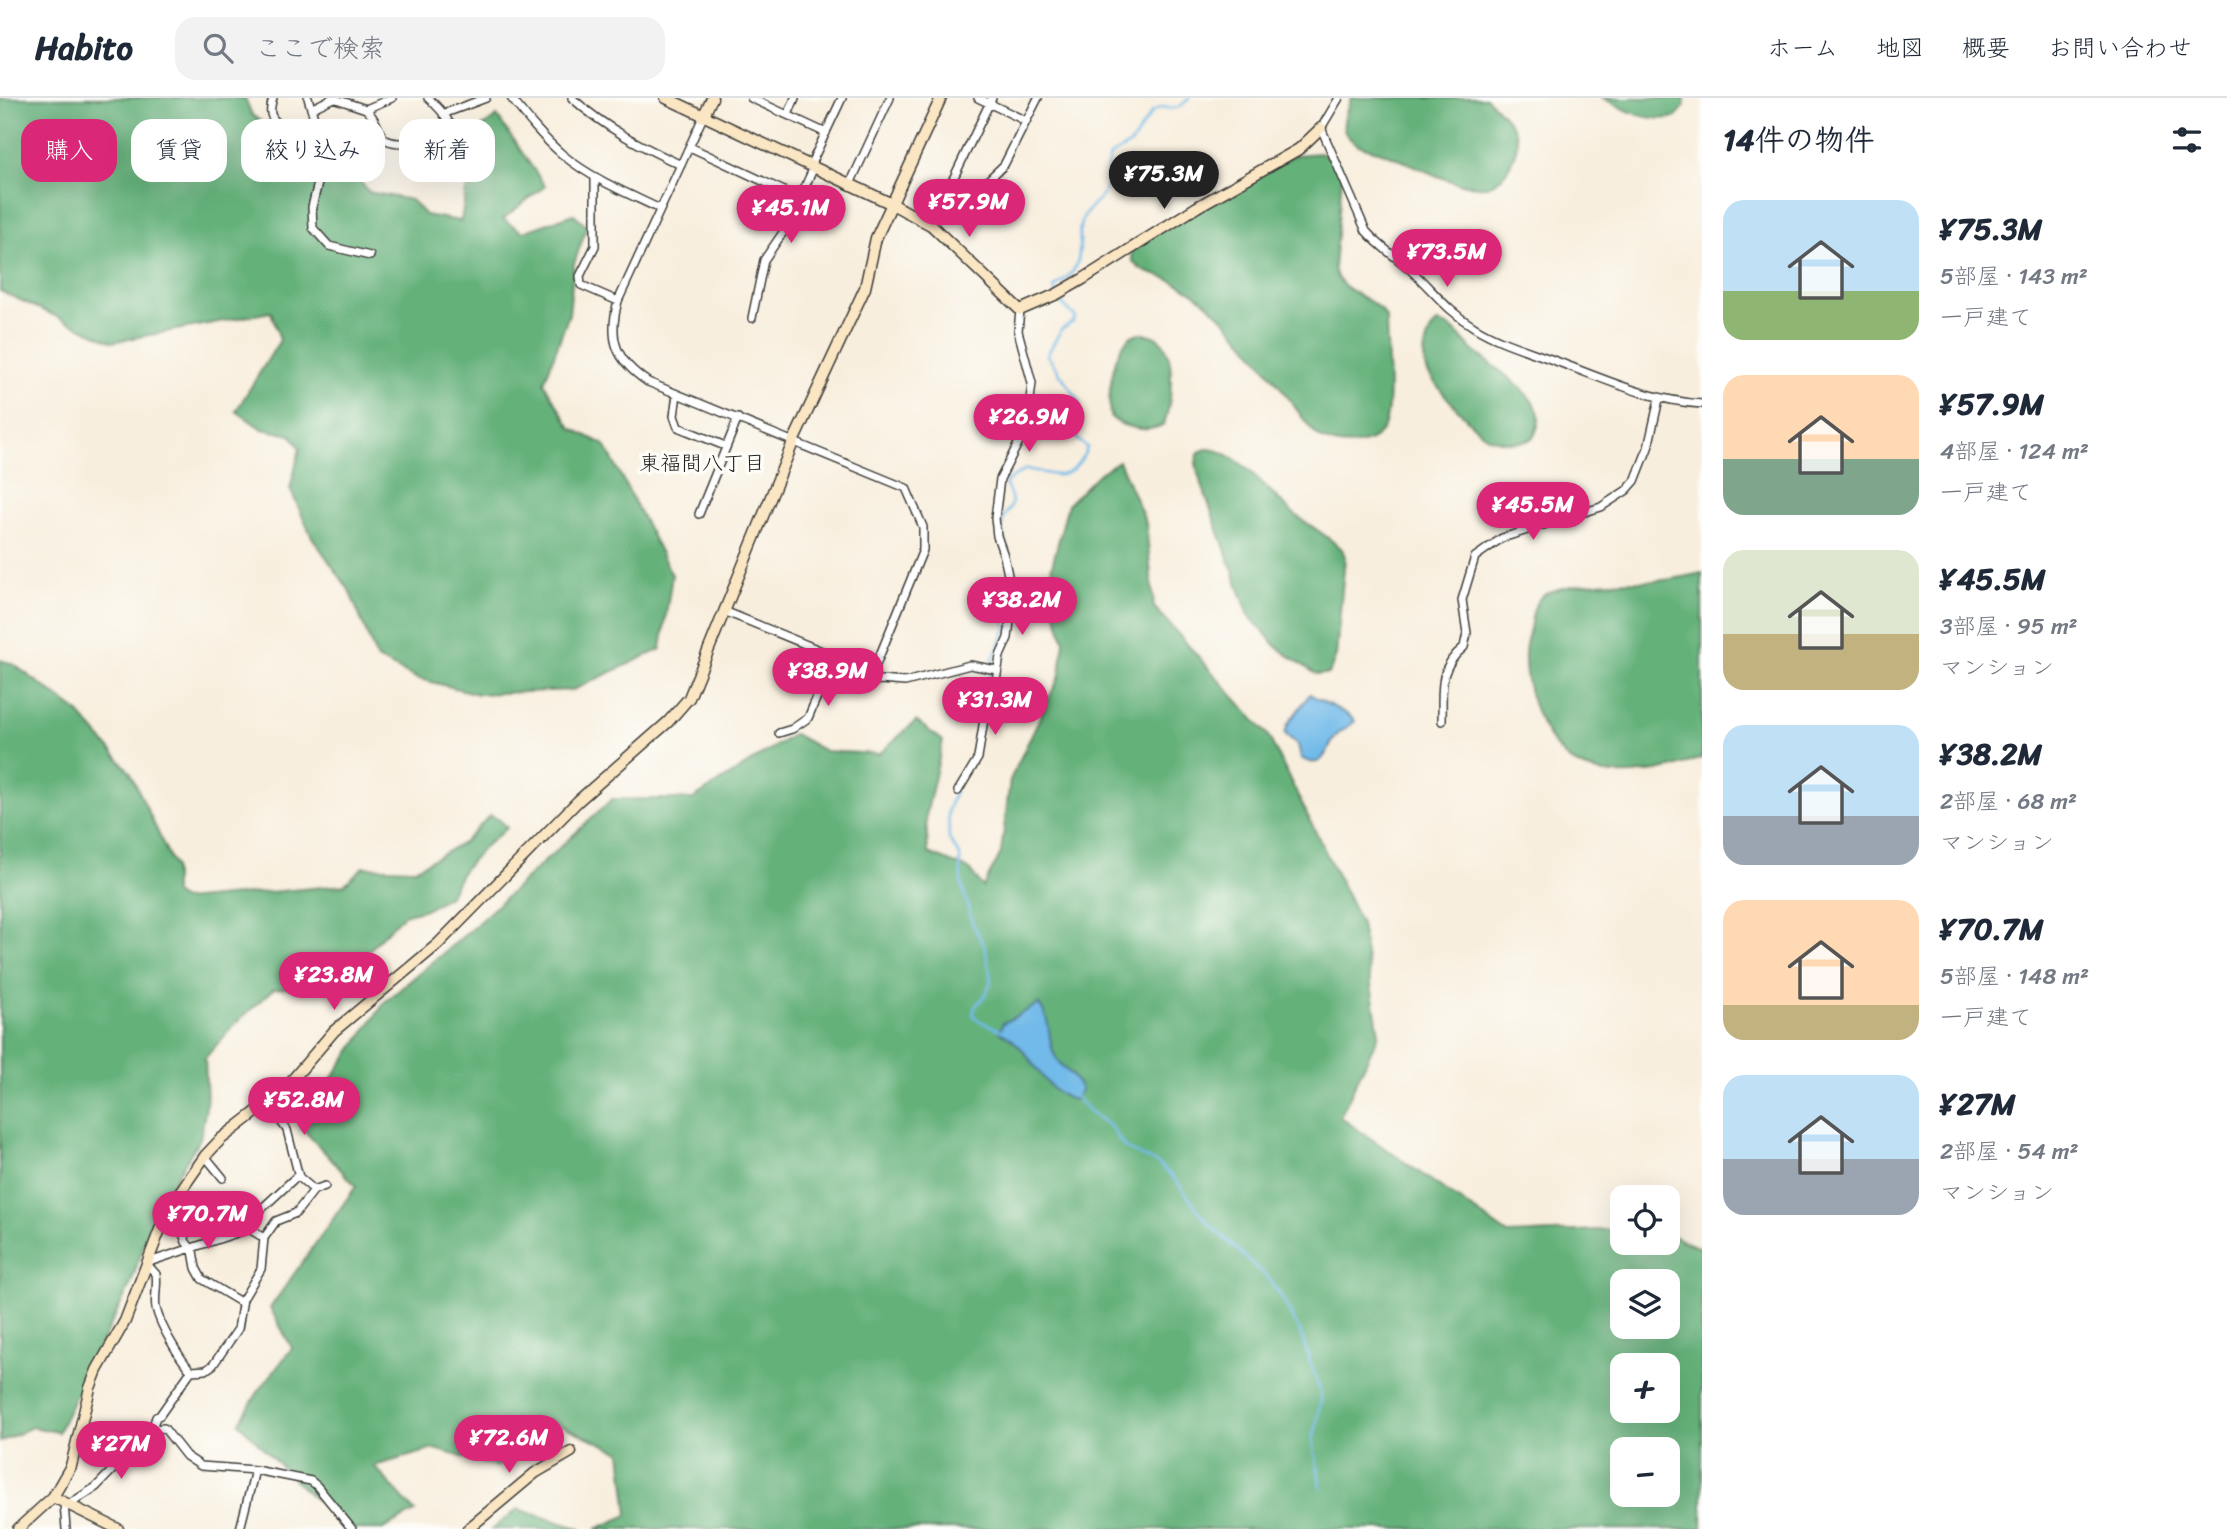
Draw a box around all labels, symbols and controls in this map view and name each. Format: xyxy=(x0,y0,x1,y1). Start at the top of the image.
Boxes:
search box xyxy=(175,17,665,80)
text: Habito xyxy=(35,19,133,77)
text: ここで検索 xyxy=(255,25,385,71)
text: ホーム xyxy=(1767,27,1838,69)
text: 地図 xyxy=(1876,27,1924,69)
text: 概要 xyxy=(1962,27,2010,69)
text: お問い合わせ xyxy=(2048,27,2192,69)
icon: search xyxy=(199,29,237,67)
text: 14件の物件 xyxy=(1723,113,1875,167)
chip: 購入 xyxy=(21,119,117,182)
chip: 賃貸 xyxy=(131,119,227,182)
chip: 絞り込み xyxy=(241,119,385,182)
chip: 新着 xyxy=(399,119,495,182)
icon: filters xyxy=(2168,121,2206,159)
pin: ¥75.3M xyxy=(1107,152,1221,211)
text: ¥75.3M xyxy=(1125,153,1203,194)
pin: ¥57.9M xyxy=(912,180,1026,239)
text: ¥57.9M xyxy=(929,181,1009,222)
pin: ¥45.1M xyxy=(734,186,848,245)
text: ¥45.1M xyxy=(753,187,829,228)
text: ¥75.3M xyxy=(1940,202,2042,256)
icon: home xyxy=(1779,228,1863,312)
pin: ¥73.5M xyxy=(1390,230,1504,289)
text: ¥73.5M xyxy=(1408,231,1486,272)
text: 5部屋 · 143 m² xyxy=(1940,256,2088,297)
text: 一戸建て xyxy=(1940,297,2032,338)
text: ¥57.9M xyxy=(1940,377,2044,431)
pin: ¥26.9M xyxy=(972,394,1086,454)
text: ¥26.9M xyxy=(990,396,1068,437)
icon: home xyxy=(1779,403,1863,487)
text: 4部屋 · 124 m² xyxy=(1940,431,2089,472)
district label: 東福間八丁目 xyxy=(639,444,765,482)
text: 一戸建て xyxy=(1940,472,2032,513)
pin: ¥45.5M xyxy=(1476,482,1590,542)
text: ¥45.5M xyxy=(1493,484,1573,525)
text: ¥45.5M xyxy=(1940,552,2046,606)
pin: ¥38.2M xyxy=(965,578,1079,637)
icon: home xyxy=(1779,578,1863,662)
text: ¥38.2M xyxy=(983,579,1061,620)
text: 3部屋 · 95 m² xyxy=(1940,606,2078,647)
text: マンション xyxy=(1940,647,2054,688)
pin: ¥38.9M xyxy=(771,648,885,708)
text: ¥38.9M xyxy=(788,650,868,691)
pin: ¥31.3M xyxy=(938,678,1052,737)
text: ¥31.3M xyxy=(958,679,1032,720)
text: ¥38.2M xyxy=(1940,727,2042,781)
icon: home xyxy=(1779,753,1863,837)
text: 2部屋 · 68 m² xyxy=(1940,781,2077,822)
text: マンション xyxy=(1940,822,2054,863)
text: ¥70.7M xyxy=(1940,902,2043,956)
icon: home xyxy=(1779,928,1863,1012)
pin: ¥23.8M xyxy=(277,953,391,1012)
text: ¥23.8M xyxy=(295,954,373,995)
text: 5部屋 · 148 m² xyxy=(1940,956,2089,997)
text: 一戸建て xyxy=(1940,997,2032,1038)
pin: ¥52.8M xyxy=(247,1077,361,1137)
text: ¥27M xyxy=(1940,1077,2016,1131)
text: ¥52.8M xyxy=(264,1079,344,1120)
icon: home xyxy=(1779,1103,1863,1187)
text: 2部屋 · 54 m² xyxy=(1940,1131,2079,1172)
text: マンション xyxy=(1940,1172,2054,1213)
map controls xyxy=(1610,1185,1680,1507)
button: locate xyxy=(1610,1185,1680,1255)
pin: ¥70.7M xyxy=(151,1192,265,1251)
text: ¥70.7M xyxy=(168,1193,248,1234)
button: layers xyxy=(1610,1269,1680,1339)
button: + xyxy=(1610,1353,1680,1423)
pin: ¥72.6M xyxy=(452,1416,566,1475)
text: ¥72.6M xyxy=(470,1417,548,1458)
pin: ¥27M xyxy=(80,1422,162,1481)
text: ¥27M xyxy=(92,1423,150,1464)
button: − xyxy=(1610,1437,1680,1507)

